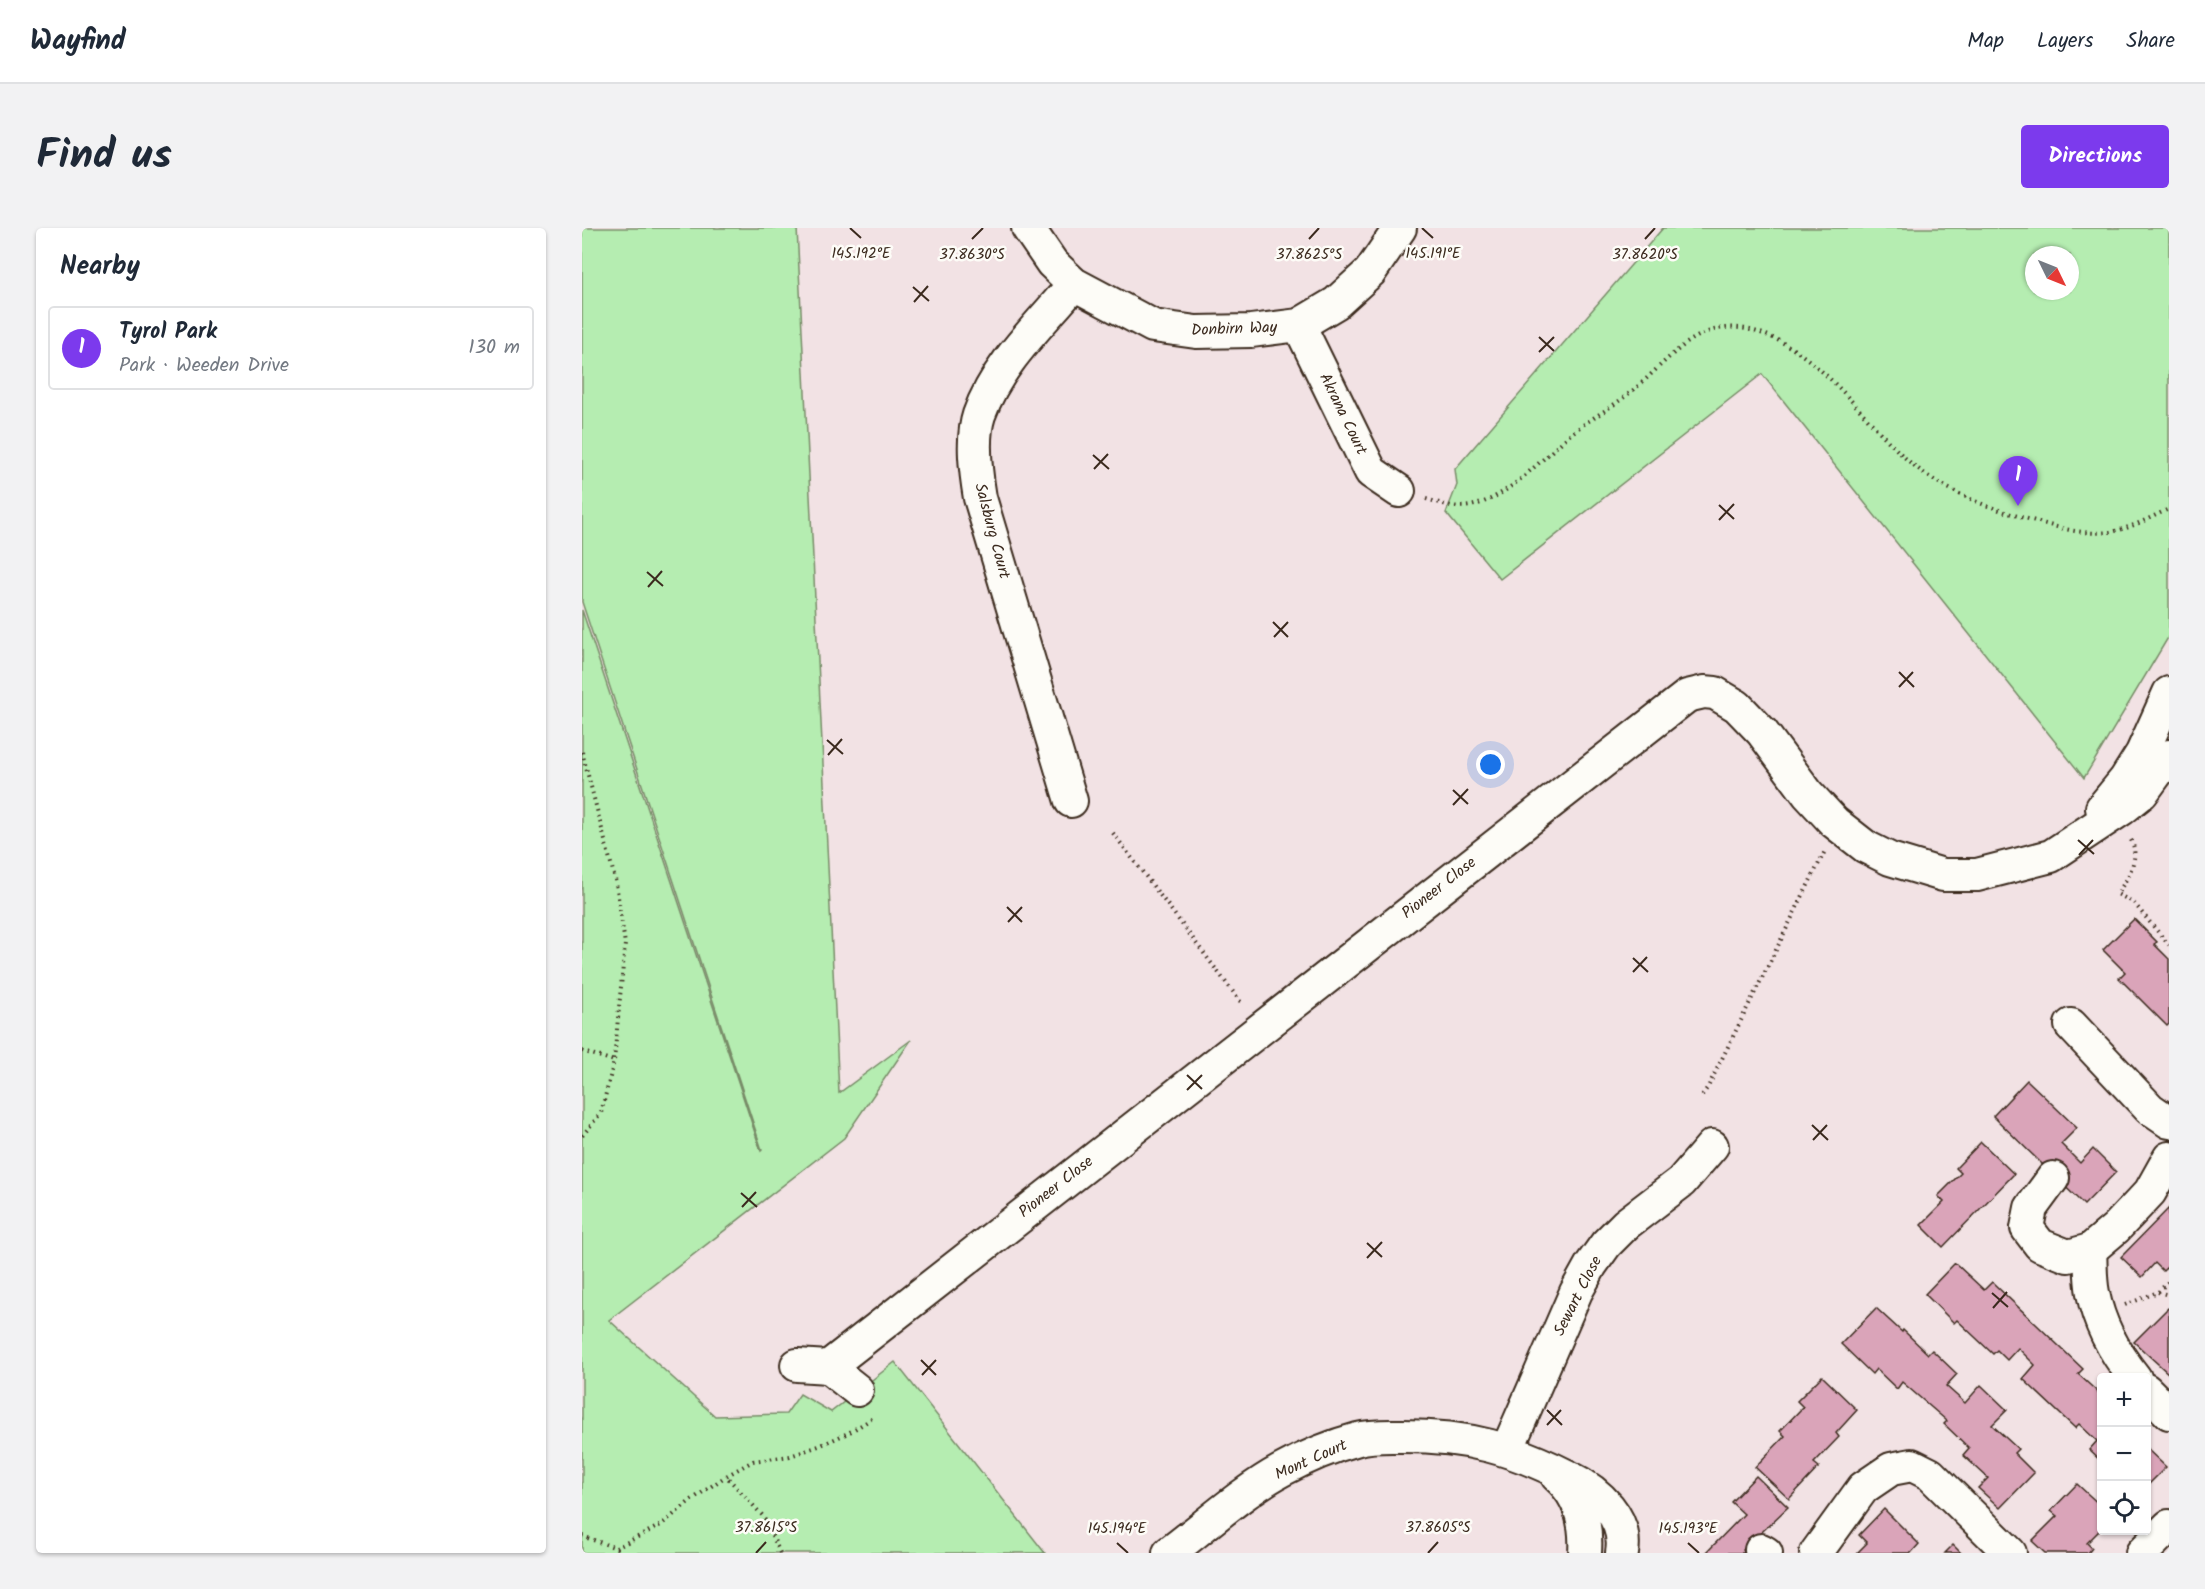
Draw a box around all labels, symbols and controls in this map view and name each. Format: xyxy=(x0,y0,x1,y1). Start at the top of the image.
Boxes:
text: Wayfind xyxy=(30,19,126,64)
text: Map xyxy=(1967,25,2004,58)
text: Layers xyxy=(2037,25,2093,58)
text: Share xyxy=(2126,25,2175,58)
text: Find us xyxy=(36,123,172,190)
button: Directions xyxy=(2021,125,2169,188)
text: 145.192°E xyxy=(831,242,892,266)
text: 145.191°E xyxy=(1405,242,1462,266)
text: 37.8630°S xyxy=(939,243,1005,267)
text: 37.8625°S xyxy=(1276,243,1342,267)
text: 37.8620°S xyxy=(1612,243,1678,267)
text: Nearby xyxy=(60,246,140,288)
north arrow xyxy=(2025,246,2079,300)
text: Tyrol Park xyxy=(119,315,217,350)
street label: Donbirn Way xyxy=(1191,315,1278,343)
text: 1 xyxy=(78,332,85,364)
text: 130 m xyxy=(468,332,520,364)
text: Park · Weeden Drive xyxy=(119,350,289,382)
street label: Akrana Court xyxy=(1312,369,1374,460)
pin: 1 xyxy=(1998,456,2038,506)
street label: Salsburg Court xyxy=(967,480,1017,582)
your location xyxy=(1476,750,1505,779)
street label: Pioneer Close xyxy=(1396,851,1482,925)
street label: Pioneer Close xyxy=(1013,1150,1099,1224)
street label: Sewart Close xyxy=(1547,1252,1609,1340)
map controls xyxy=(2097,1373,2151,1535)
button: + xyxy=(2097,1373,2151,1427)
button: − xyxy=(2097,1427,2151,1481)
street label: Mont Court xyxy=(1271,1433,1352,1487)
button: locate xyxy=(2097,1481,2151,1535)
text: 37.8615°S xyxy=(735,1516,797,1540)
text: 37.8605°S xyxy=(1405,1516,1471,1540)
text: 145.194°E xyxy=(1088,1517,1148,1541)
text: 145.193°E xyxy=(1658,1517,1719,1541)

